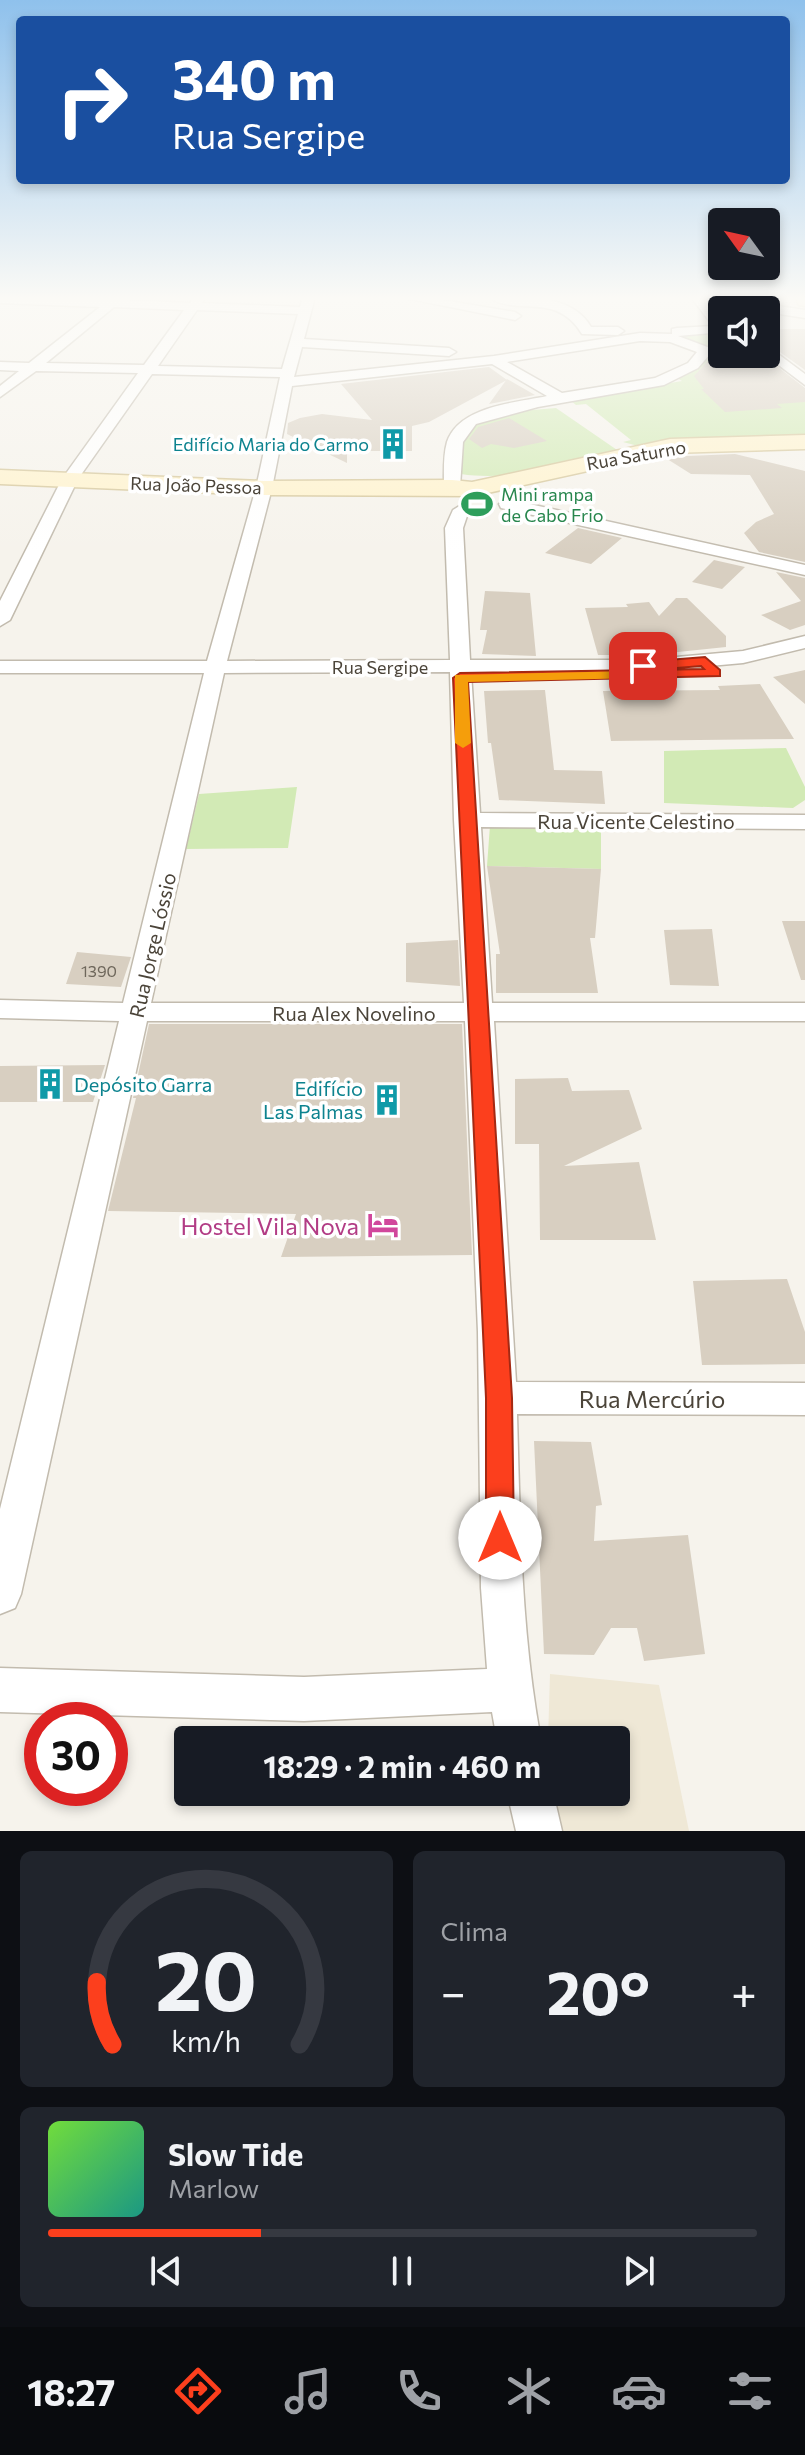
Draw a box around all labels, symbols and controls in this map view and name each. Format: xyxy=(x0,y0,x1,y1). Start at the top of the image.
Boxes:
text: 340 m xyxy=(172,43,336,112)
icon: right xyxy=(40,48,144,152)
text: Rua Sergipe xyxy=(172,112,365,156)
north arrow xyxy=(708,208,780,280)
map controls xyxy=(708,208,780,368)
button: sound xyxy=(708,296,780,368)
building icon: Edifício Maria do Carmo xyxy=(376,427,410,461)
place label: Edifício Maria do Carmo xyxy=(173,433,369,455)
street label: Rua Saturno xyxy=(585,435,687,475)
street label: Rua João Pessoa xyxy=(130,472,262,498)
place label: Mini rampa de Cabo Frio xyxy=(501,483,604,526)
sports icon: Mini rampa de Cabo Frio xyxy=(460,487,494,521)
pin xyxy=(609,632,677,700)
icon: arrive xyxy=(621,644,665,688)
street label: Rua Sergipe xyxy=(332,656,428,678)
street label: Rua Vicente Celestino xyxy=(537,809,735,833)
street label: Rua Jorge Lóssio xyxy=(124,870,180,1020)
house number: 1390 xyxy=(81,961,117,980)
street label: Rua Alex Novelino xyxy=(272,1001,436,1025)
building icon: Depósito Garra xyxy=(33,1067,67,1101)
place label: Depósito Garra xyxy=(74,1072,212,1096)
place label: Edifício Las Palmas xyxy=(263,1076,363,1123)
building icon: Edifício Las Palmas xyxy=(370,1083,404,1117)
hotel icon: Hostel Vila Nova xyxy=(366,1208,400,1242)
place label: Hostel Vila Nova xyxy=(181,1211,359,1240)
street label: Rua Mercúrio xyxy=(579,1384,725,1413)
position arrow xyxy=(458,1496,542,1580)
speed limit sign: 30 xyxy=(24,1702,128,1806)
text: 18:29 · 2 min · 460 m xyxy=(263,1747,541,1784)
text: Clima xyxy=(441,1915,508,1946)
text: 20 xyxy=(155,1926,257,2028)
text: 20° xyxy=(547,1954,650,2027)
text: − xyxy=(441,1964,466,2018)
text: + xyxy=(731,1964,757,2018)
text: km/h xyxy=(171,2023,241,2058)
text: Slow Tide xyxy=(168,2135,303,2172)
text: Marlow xyxy=(168,2172,259,2203)
icon: previous xyxy=(144,2249,188,2293)
icon: pause xyxy=(380,2249,424,2293)
icon: next xyxy=(617,2249,661,2293)
icon: directions xyxy=(170,2363,226,2419)
icon: music xyxy=(280,2363,336,2419)
icon: phone xyxy=(391,2363,447,2419)
icon: climate xyxy=(501,2363,557,2419)
icon: car xyxy=(611,2363,667,2419)
icon: filters xyxy=(722,2363,778,2419)
text: 18:27 xyxy=(27,2369,115,2413)

